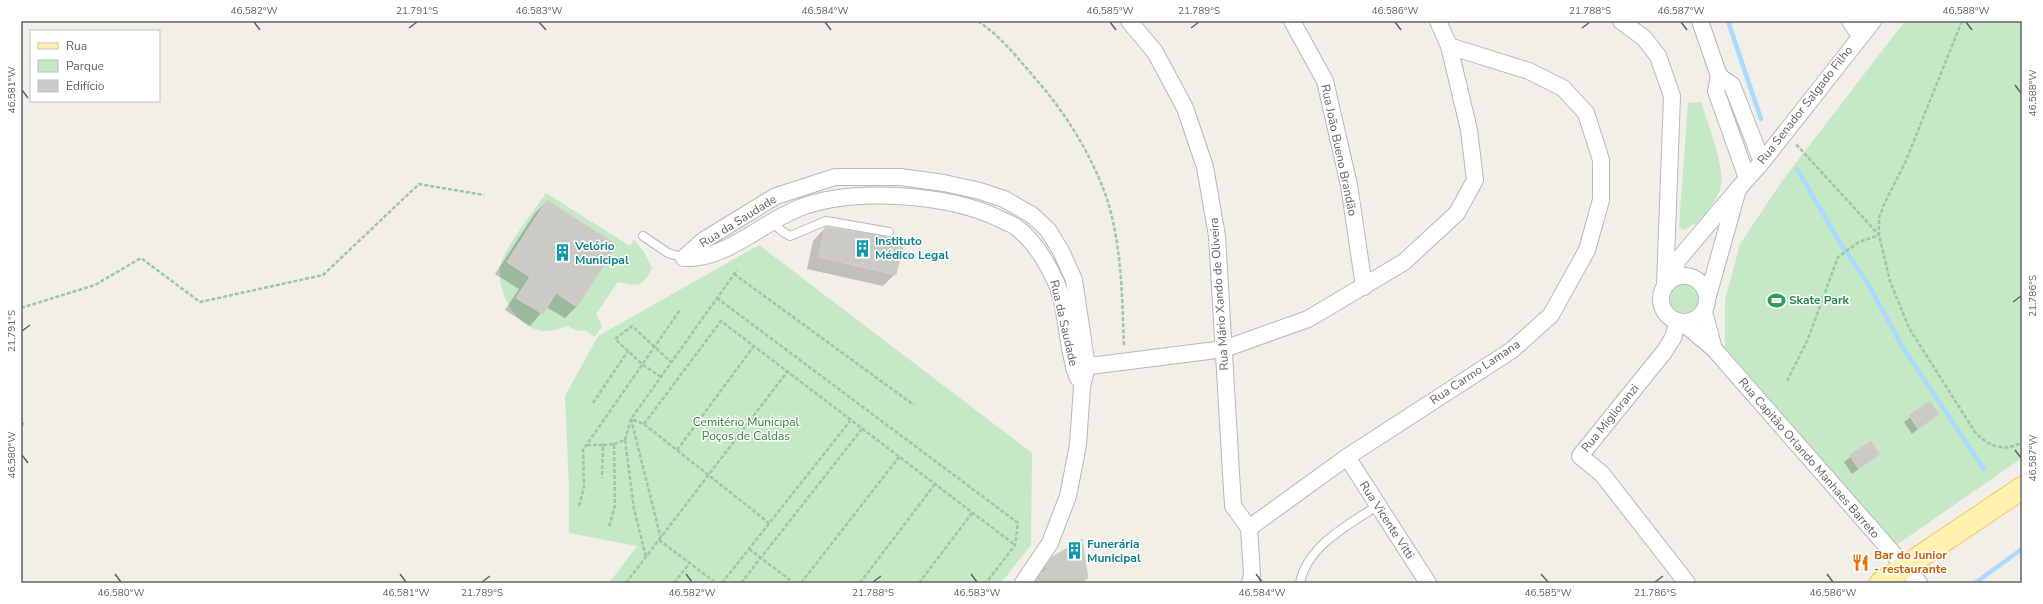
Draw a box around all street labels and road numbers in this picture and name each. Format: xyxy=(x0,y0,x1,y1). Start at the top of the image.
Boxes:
street label: Rua Senador Salgado Filho xyxy=(1754,42,1856,167)
street label: Rua João Bueno Brandão xyxy=(1317,83,1361,218)
street label: Rua da Saudade xyxy=(697,191,779,251)
street label: Rua Mário Xando de Oliveira xyxy=(1206,217,1232,371)
street label: Rua da Saudade xyxy=(1046,278,1082,368)
street label: Rua Carmo Lamana xyxy=(1427,336,1523,408)
street label: Rua Capitão Orlando Manhaes Barreto xyxy=(1735,374,1883,542)
street label: Rua Miglioranzi xyxy=(1578,381,1642,455)
street label: Rua Vicente Vitti xyxy=(1356,478,1418,562)

